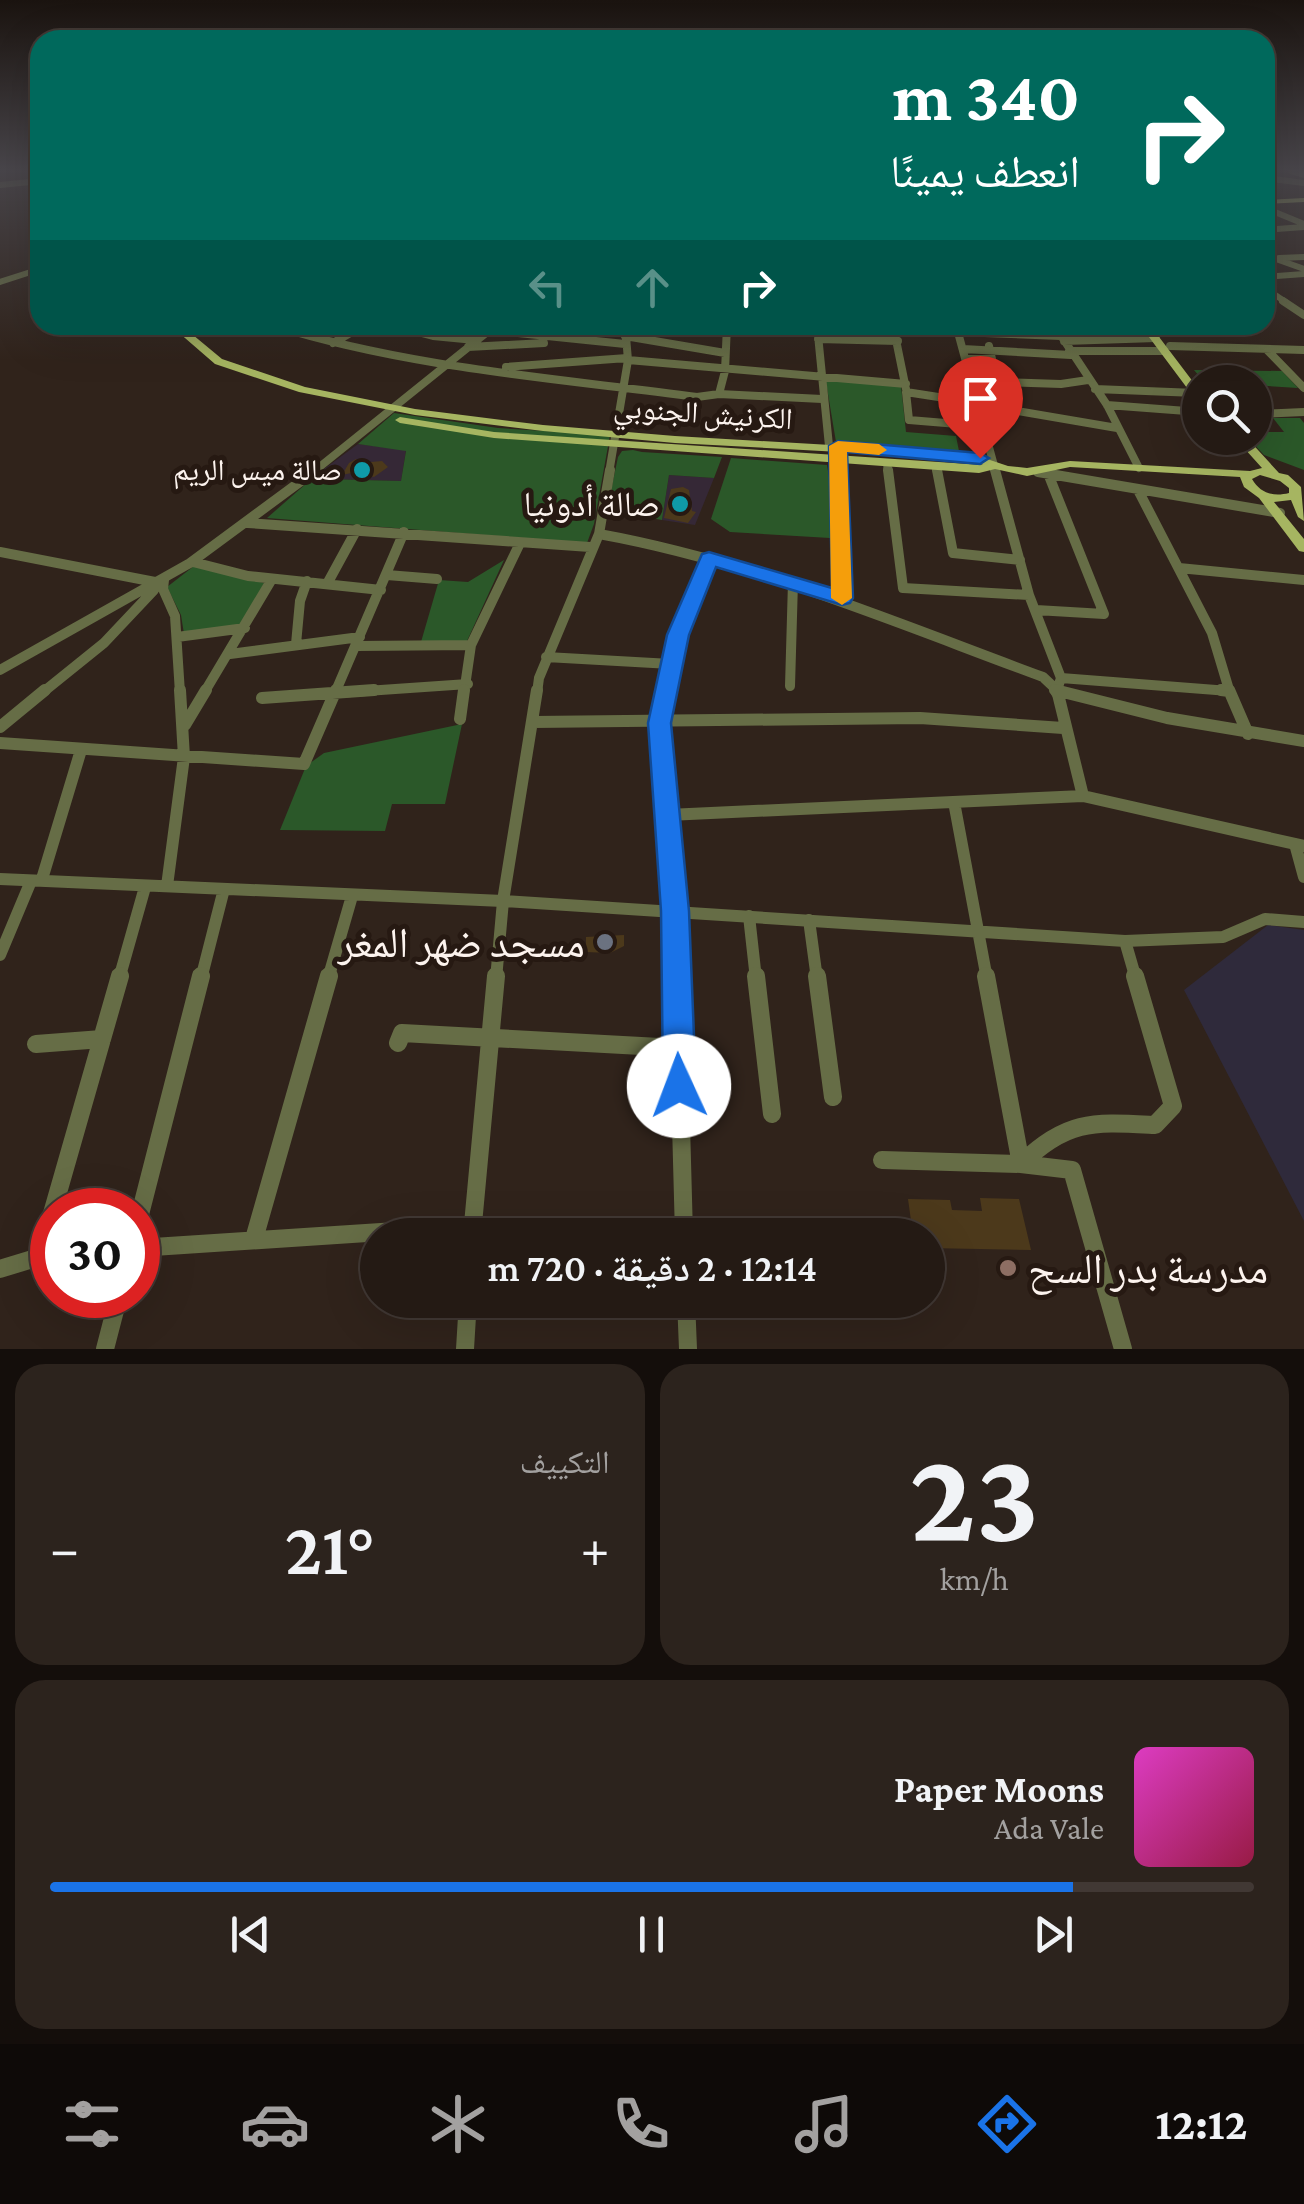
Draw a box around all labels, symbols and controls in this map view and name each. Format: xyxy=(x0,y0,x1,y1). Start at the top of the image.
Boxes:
text: 340 m xyxy=(893,57,1080,135)
icon: right xyxy=(1115,70,1245,200)
text: انعطف يمينًا xyxy=(890,147,1080,197)
icon: left xyxy=(520,260,575,315)
icon: ahead xyxy=(625,260,680,315)
icon: right xyxy=(730,260,785,315)
pin xyxy=(938,356,1023,459)
map controls xyxy=(1182,365,1272,455)
button: search xyxy=(1182,365,1272,455)
icon: arrive xyxy=(953,371,1008,426)
street label: الكرنيش الجنوبي xyxy=(612,390,794,443)
place label: صالة ميس الريم xyxy=(173,453,342,490)
marker: صالة ميس الريم xyxy=(351,459,373,481)
place label: صالة أدونيا xyxy=(524,484,660,524)
marker: صالة أدونيا xyxy=(669,493,691,515)
place label: مسجد ضهر المغر xyxy=(337,919,585,966)
marker: مسجد ضهر المغر xyxy=(594,931,616,953)
position arrow xyxy=(627,1034,731,1138)
speed limit sign: 30 xyxy=(30,1188,160,1318)
place label: مدرسة بدر السح xyxy=(1028,1245,1268,1295)
text: 12:14 · 2 دقيقة · 720 m xyxy=(488,1247,817,1289)
marker: مدرسة بدر السح xyxy=(997,1257,1019,1279)
text: 23 xyxy=(909,1423,1039,1568)
text: التكييف xyxy=(520,1444,610,1480)
text: 21° xyxy=(285,1507,375,1590)
text: − xyxy=(50,1518,79,1579)
text: + xyxy=(580,1518,609,1579)
text: km/h xyxy=(940,1561,1009,1597)
text: Paper Moons xyxy=(894,1768,1104,1810)
text: Ada Vale xyxy=(994,1810,1104,1846)
icon: previous xyxy=(223,1907,278,1962)
icon: pause xyxy=(624,1907,679,1962)
icon: next xyxy=(1026,1907,1081,1962)
icon: filters xyxy=(57,2089,127,2159)
icon: car xyxy=(240,2089,310,2159)
icon: climate xyxy=(423,2089,493,2159)
icon: phone xyxy=(606,2089,676,2159)
icon: music xyxy=(789,2089,859,2159)
icon: directions xyxy=(972,2089,1042,2159)
text: 12:12 xyxy=(1155,2099,1247,2149)

